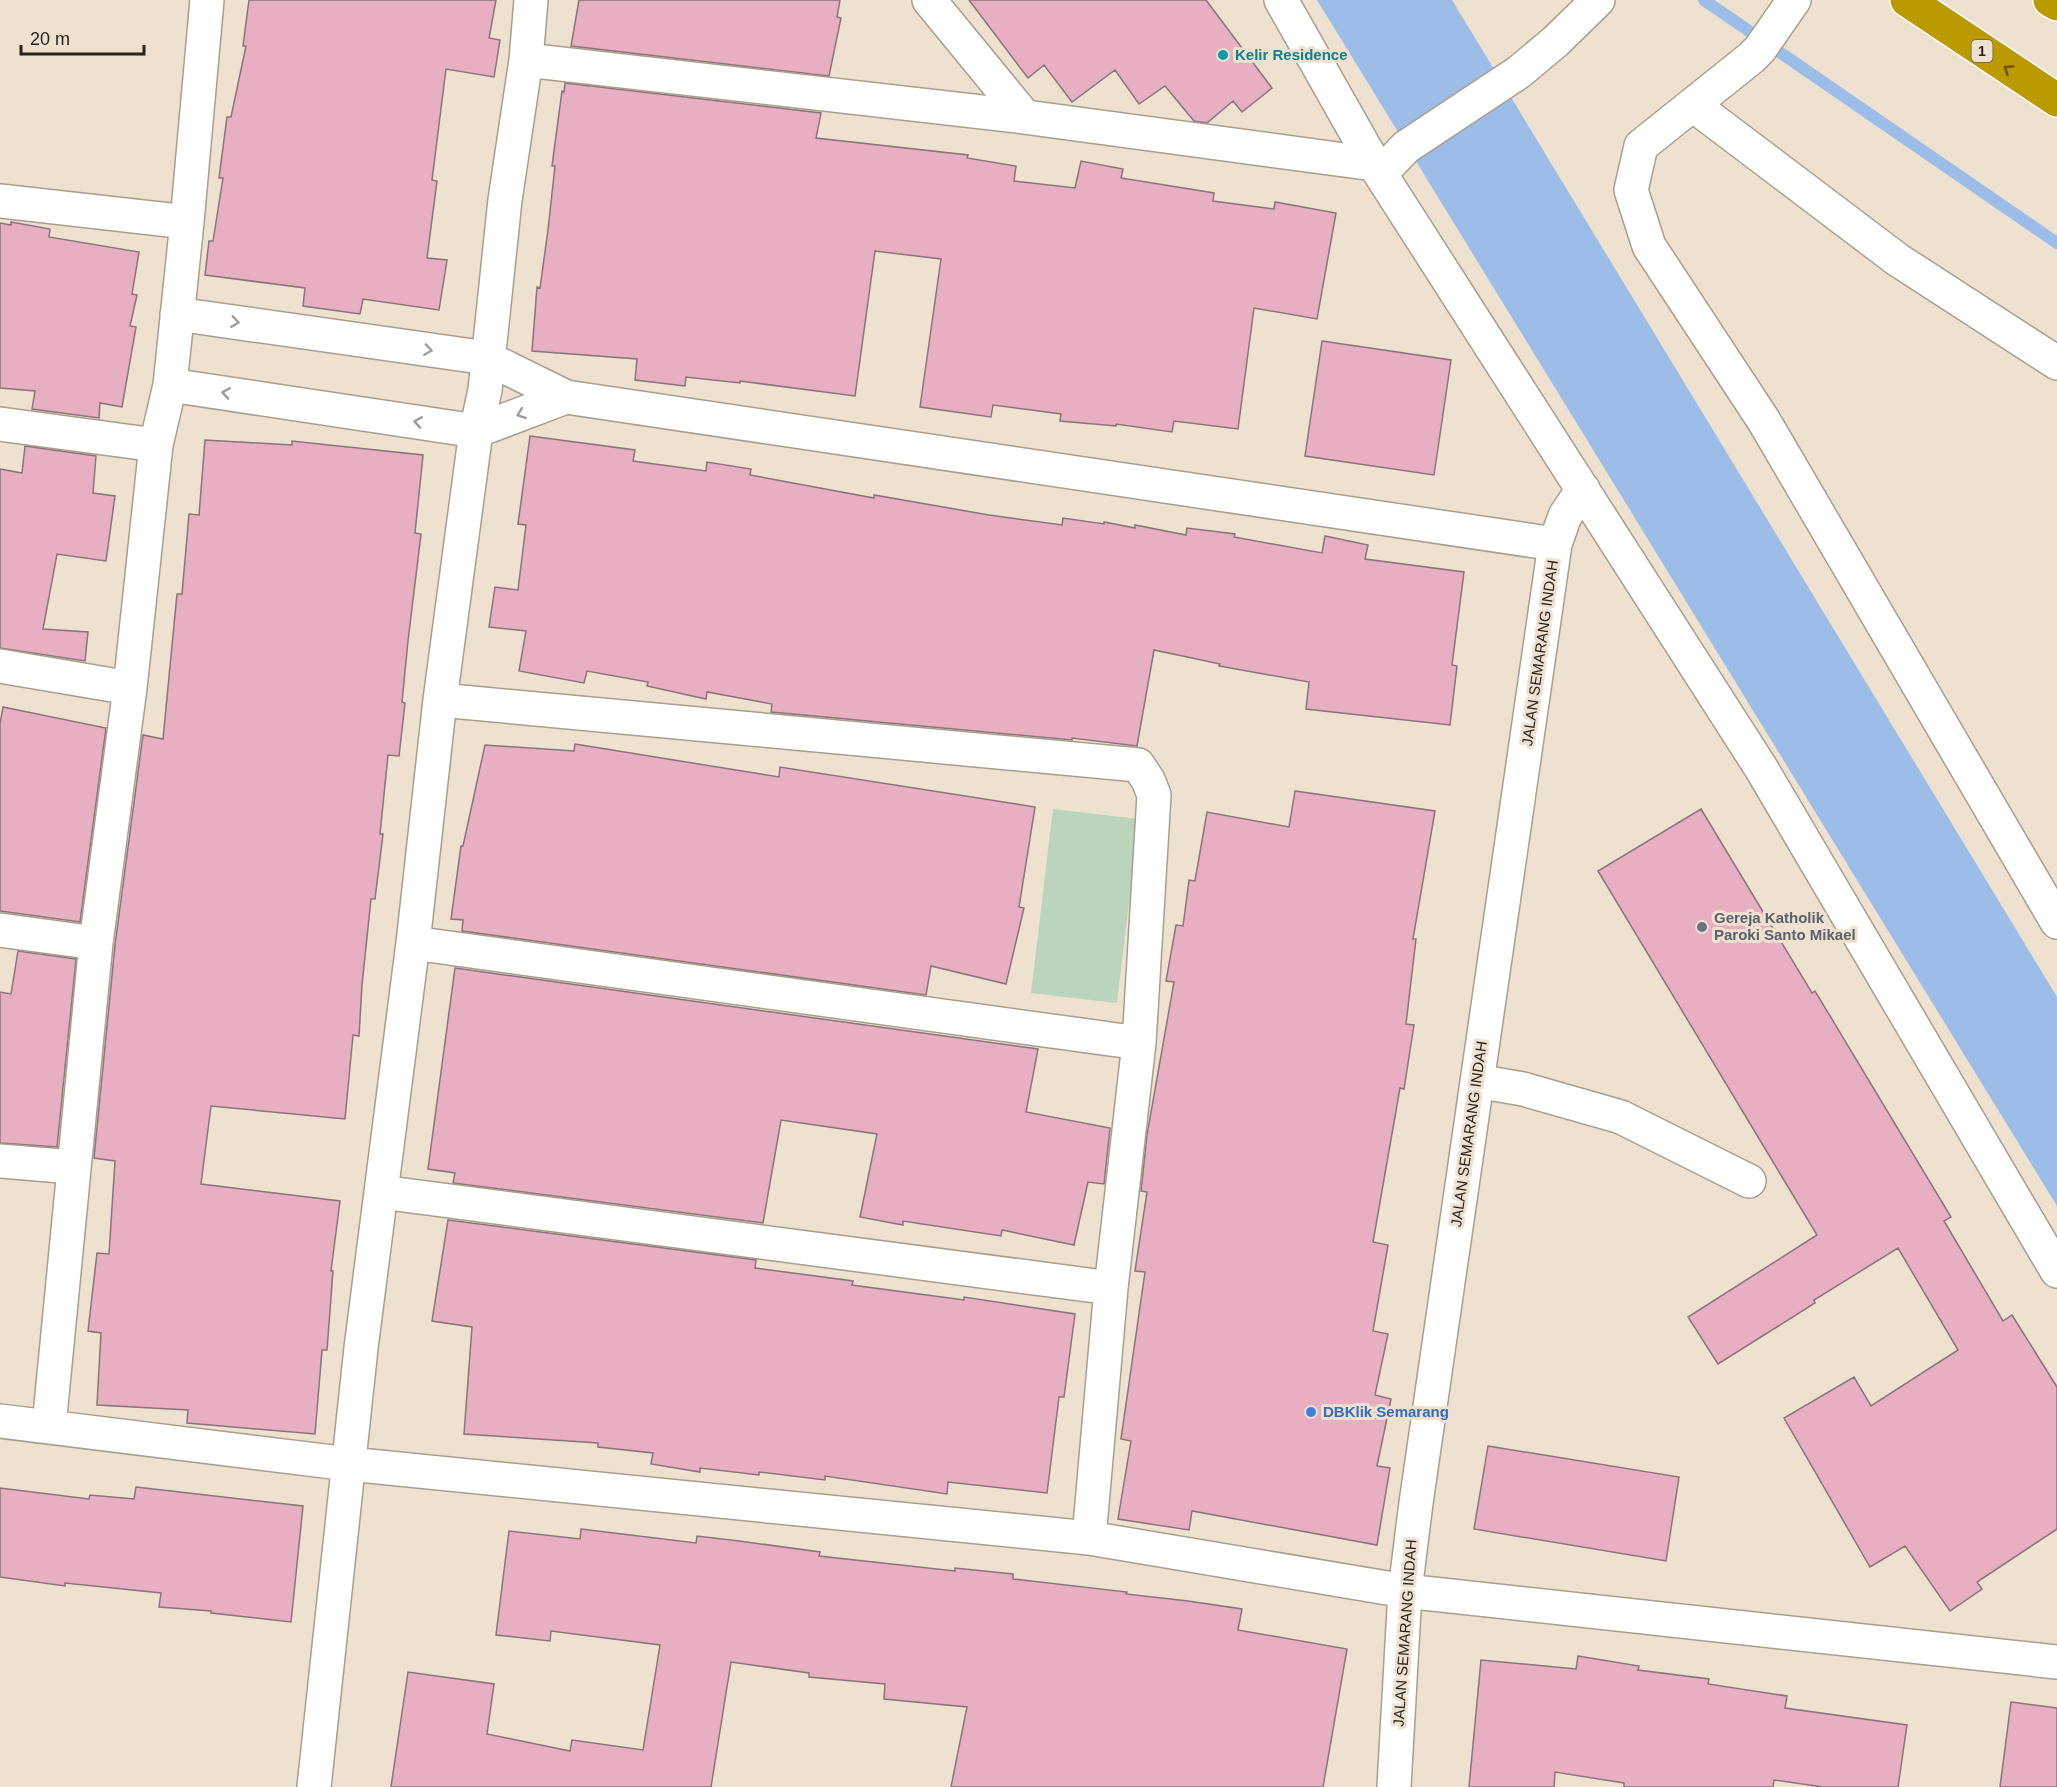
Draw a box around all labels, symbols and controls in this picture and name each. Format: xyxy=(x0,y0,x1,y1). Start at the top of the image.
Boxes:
scale bar xyxy=(21,18,144,56)
text: 20 m xyxy=(30,29,70,49)
road number: 1 xyxy=(1972,40,1992,62)
place label: Kelir Residence xyxy=(1235,46,1348,63)
marker: Kelir Residence xyxy=(1216,48,1230,62)
one-way arrow xyxy=(2003,65,2014,76)
one-way arrow xyxy=(230,316,240,328)
one-way arrow xyxy=(423,343,433,355)
one-way arrow xyxy=(221,388,230,400)
one-way arrow xyxy=(516,407,527,419)
one-way arrow xyxy=(414,417,423,429)
street label: JALAN SEMARANG INDAH xyxy=(1518,559,1561,747)
place label: Gereja Katholik Paroki Santo Mikael xyxy=(1714,909,1856,943)
marker: Gereja Katholik Paroki Santo Mikael xyxy=(1695,920,1709,934)
street label: JALAN SEMARANG INDAH xyxy=(1447,1040,1490,1228)
place label: DBKlik Semarang xyxy=(1323,1403,1449,1420)
marker: DBKlik Semarang xyxy=(1304,1405,1318,1419)
street label: JALAN SEMARANG INDAH xyxy=(1389,1539,1420,1727)

